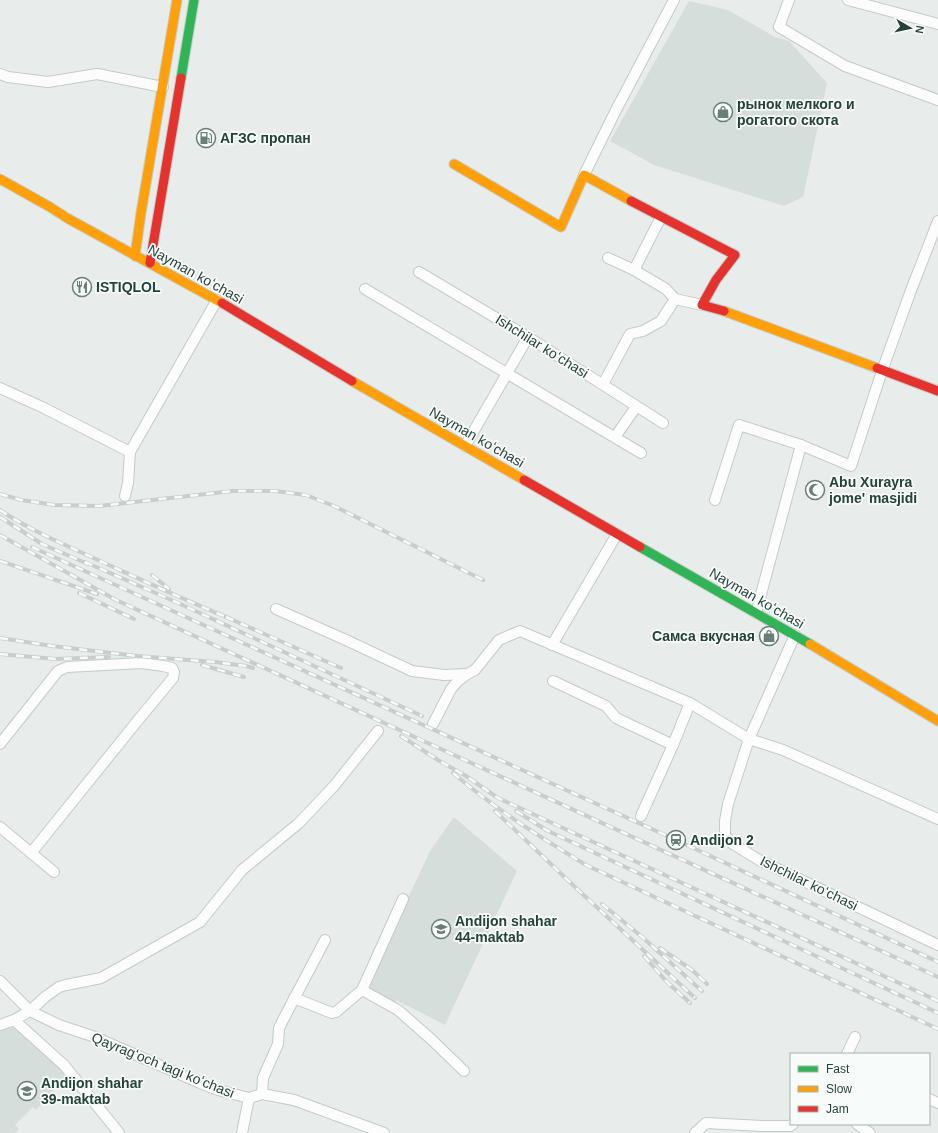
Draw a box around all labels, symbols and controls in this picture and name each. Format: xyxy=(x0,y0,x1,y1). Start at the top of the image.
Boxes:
north arrow xyxy=(890,8,930,48)
text: N xyxy=(913,25,926,34)
place label: рынок мелкого и рогатого скота xyxy=(737,96,855,128)
shop icon: рынок мелкого и рогатого скота xyxy=(712,101,734,123)
fuel station icon: АГЗС пропан xyxy=(195,127,217,149)
place label: АГЗС пропан xyxy=(220,130,311,146)
street label: Nayman koʻchasi xyxy=(146,241,246,307)
restaurant icon: ISTIQLOL xyxy=(71,276,93,298)
place label: ISTIQLOL xyxy=(96,279,161,295)
street label: Ishchilar koʻchasi xyxy=(493,311,591,381)
street label: Nayman koʻchasi xyxy=(427,403,527,471)
place label: Abu Xurayra jome' masjidi xyxy=(828,474,917,506)
mosque icon: Abu Xurayra jome' masjidi xyxy=(804,479,826,501)
street label: Nayman koʻchasi xyxy=(707,564,807,632)
shop icon: Самса вкусная xyxy=(758,625,780,647)
place label: Самса вкусная xyxy=(652,628,755,644)
station icon: Andijon 2 xyxy=(665,829,687,851)
place label: Andijon 2 xyxy=(690,832,754,848)
street label: Ishchilar koʻchasi xyxy=(758,852,860,914)
place label: Andijon shahar 44-maktab xyxy=(455,913,557,945)
school or university icon: Andijon shahar 44-maktab xyxy=(430,918,452,940)
street label: Qayragʻoch tagi koʻchasi xyxy=(89,1029,237,1101)
legend xyxy=(790,1053,930,1125)
text: Fast xyxy=(826,1062,850,1076)
place label: Andijon shahar 39-maktab xyxy=(41,1075,143,1107)
school or university icon: Andijon shahar 39-maktab xyxy=(16,1080,38,1102)
text: Slow xyxy=(826,1082,852,1096)
text: Jam xyxy=(826,1102,849,1116)

